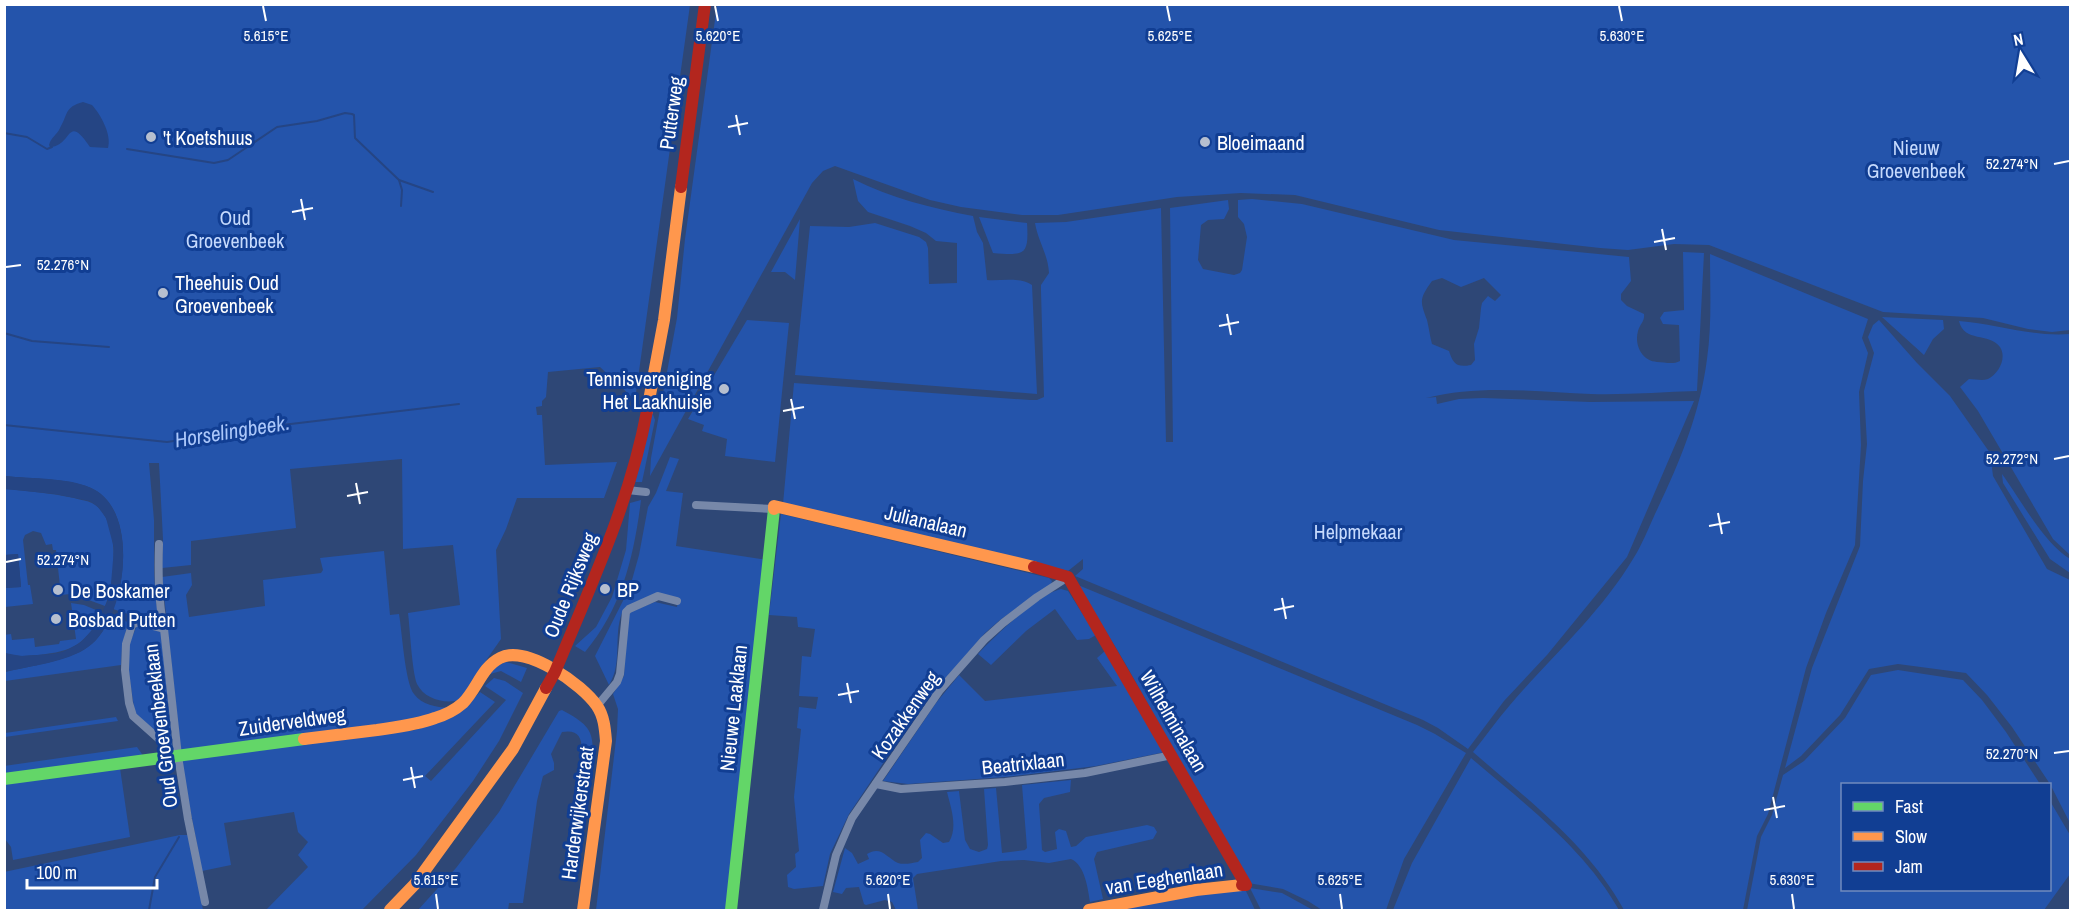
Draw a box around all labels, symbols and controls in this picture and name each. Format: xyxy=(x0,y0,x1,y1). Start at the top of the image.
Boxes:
north arrow xyxy=(1991,24,2051,84)
text: 5.615°E xyxy=(244,25,289,46)
text: 5.620°E xyxy=(696,25,741,46)
text: 5.625°E xyxy=(1148,25,1193,46)
text: 5.630°E xyxy=(1600,25,1645,46)
text: N xyxy=(2011,28,2025,51)
street label: Putterweg xyxy=(652,75,690,151)
place label: 't Koetshuus xyxy=(163,124,253,151)
place label: Bloeimaand xyxy=(1217,129,1305,156)
marker: 't Koetshuus xyxy=(144,130,158,144)
park label: Nieuw Groevenbeek xyxy=(1867,134,1966,184)
marker: Bloeimaand xyxy=(1198,135,1212,149)
text: 52.274°N xyxy=(1986,153,2038,174)
park label: Oud Groevenbeek xyxy=(186,204,285,254)
text: 52.276°N xyxy=(37,254,89,275)
place label: Theehuis Oud Groevenbeek xyxy=(175,269,279,319)
marker: Theehuis Oud Groevenbeek xyxy=(156,286,170,300)
place label: Tennisvereniging Het Laakhuisje xyxy=(586,365,712,415)
marker: Tennisvereniging Het Laakhuisje xyxy=(717,382,731,396)
water label: Horselingbeek. xyxy=(173,408,291,454)
text: 52.272°N xyxy=(1986,448,2038,469)
street label: Julianalaan xyxy=(882,498,970,544)
park label: Helpmekaar xyxy=(1314,518,1403,545)
street label: Oude Rijksweg xyxy=(537,528,603,642)
text: 52.274°N xyxy=(37,549,89,570)
place label: BP xyxy=(617,576,639,603)
place label: De Boskamer xyxy=(70,577,170,604)
marker: BP xyxy=(598,582,612,596)
marker: De Boskamer xyxy=(51,583,65,597)
place label: Bosbad Putten xyxy=(68,606,176,633)
marker: Bosbad Putten xyxy=(49,612,63,626)
street label: Oud Groevenbeeklaan xyxy=(137,642,183,810)
street label: Nieuwe Laaklaan xyxy=(713,644,753,772)
street label: Kozakkenweg xyxy=(865,665,945,765)
street label: Wilhelminalaan xyxy=(1134,665,1214,777)
street label: Zuiderveldweg xyxy=(237,700,347,742)
text: 52.270°N xyxy=(1986,743,2038,764)
street label: Harderwijkerstraat xyxy=(554,744,600,881)
street label: Beatrixlaan xyxy=(980,745,1066,781)
legend xyxy=(1841,783,2051,891)
text: Fast xyxy=(1895,794,1923,819)
text: Slow xyxy=(1895,824,1927,849)
scale bar xyxy=(27,852,158,890)
text: Jam xyxy=(1895,854,1923,879)
street label: van Eeghenlaan xyxy=(1103,855,1225,901)
text: 100 m xyxy=(36,860,77,885)
text: 5.615°E xyxy=(414,869,459,890)
text: 5.620°E xyxy=(866,869,911,890)
text: 5.625°E xyxy=(1318,869,1363,890)
text: 5.630°E xyxy=(1770,869,1815,890)

